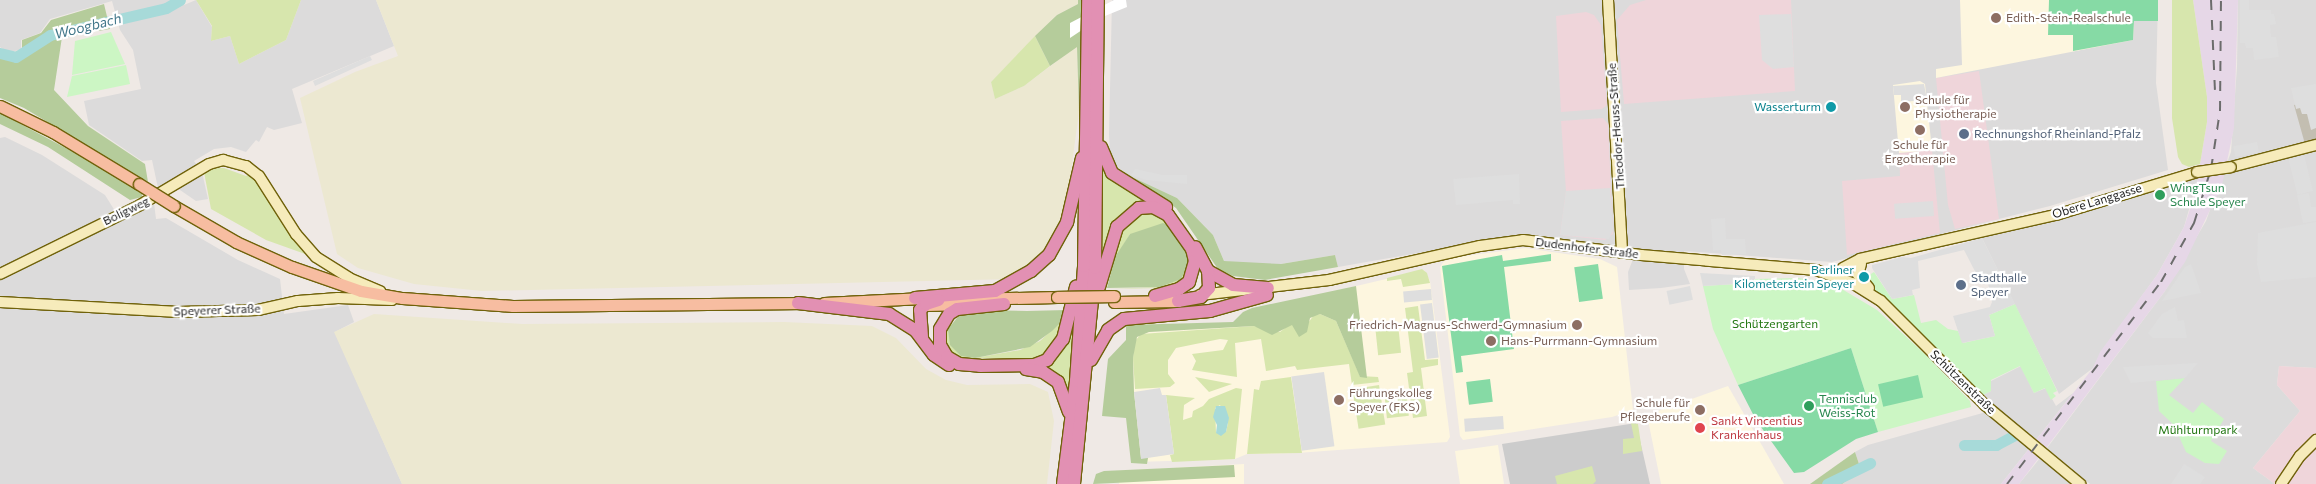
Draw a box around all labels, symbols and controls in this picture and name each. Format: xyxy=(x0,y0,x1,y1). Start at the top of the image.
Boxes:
water label: Woogbach xyxy=(53,10,123,42)
place label: Edith-Stein-Realschule xyxy=(2006,11,2131,25)
marker: Edith-Stein-Realschule xyxy=(1990,12,2002,24)
street label: Theodor-Heuss-Straße xyxy=(1604,62,1628,190)
place label: Schule für Physiotherapie xyxy=(1915,93,1997,121)
place label: Wasserturm xyxy=(1754,100,1821,114)
marker: Wasserturm xyxy=(1825,101,1837,113)
marker: Schule für Physiotherapie xyxy=(1899,101,1911,113)
marker: Schule für Ergotherapie xyxy=(1914,124,1926,136)
place label: Rechnungshof Rheinland-Pfalz xyxy=(1974,127,2141,141)
marker: Rechnungshof Rheinland-Pfalz xyxy=(1958,128,1970,140)
place label: Schule für Ergotherapie xyxy=(1885,138,1955,166)
street label: Obere Langgasse xyxy=(2050,181,2144,221)
place label: WingTsun Schule Speyer xyxy=(2170,181,2246,209)
marker: WingTsun Schule Speyer xyxy=(2154,189,2166,201)
street label: Boligweg xyxy=(100,194,152,228)
street label: Dudenhofer Straße xyxy=(1535,235,1639,261)
place label: Berliner Kilometerstein Speyer xyxy=(1734,263,1854,291)
marker: Berliner Kilometerstein Speyer xyxy=(1858,271,1870,283)
place label: Stadthalle Speyer xyxy=(1971,271,2027,299)
marker: Stadthalle Speyer xyxy=(1955,279,1967,291)
street label: Speyerer Straße xyxy=(173,301,261,319)
park label: Schützengarten xyxy=(1732,317,1818,331)
place label: Friedrich-Magnus-Schwerd-Gymnasium xyxy=(1349,318,1567,332)
marker: Friedrich-Magnus-Schwerd-Gymnasium xyxy=(1571,319,1583,331)
place label: Hans-Purrmann-Gymnasium xyxy=(1501,334,1657,348)
marker: Hans-Purrmann-Gymnasium xyxy=(1485,335,1497,347)
street label: Schützenstraße xyxy=(1927,347,1999,417)
place label: Führungskolleg Speyer (FKS) xyxy=(1349,386,1432,414)
place label: Tennisclub Weiss-Rot xyxy=(1819,392,1877,420)
marker: Führungskolleg Speyer (FKS) xyxy=(1333,394,1345,406)
place label: Schule für Pflegeberufe xyxy=(1620,396,1690,424)
marker: Tennisclub Weiss-Rot xyxy=(1803,400,1815,412)
marker: Schule für Pflegeberufe xyxy=(1694,404,1706,416)
place label: Sankt Vincentius Krankenhaus xyxy=(1711,414,1802,442)
marker: Sankt Vincentius Krankenhaus xyxy=(1693,421,1707,435)
park label: Mühlturmpark xyxy=(2158,423,2238,437)

